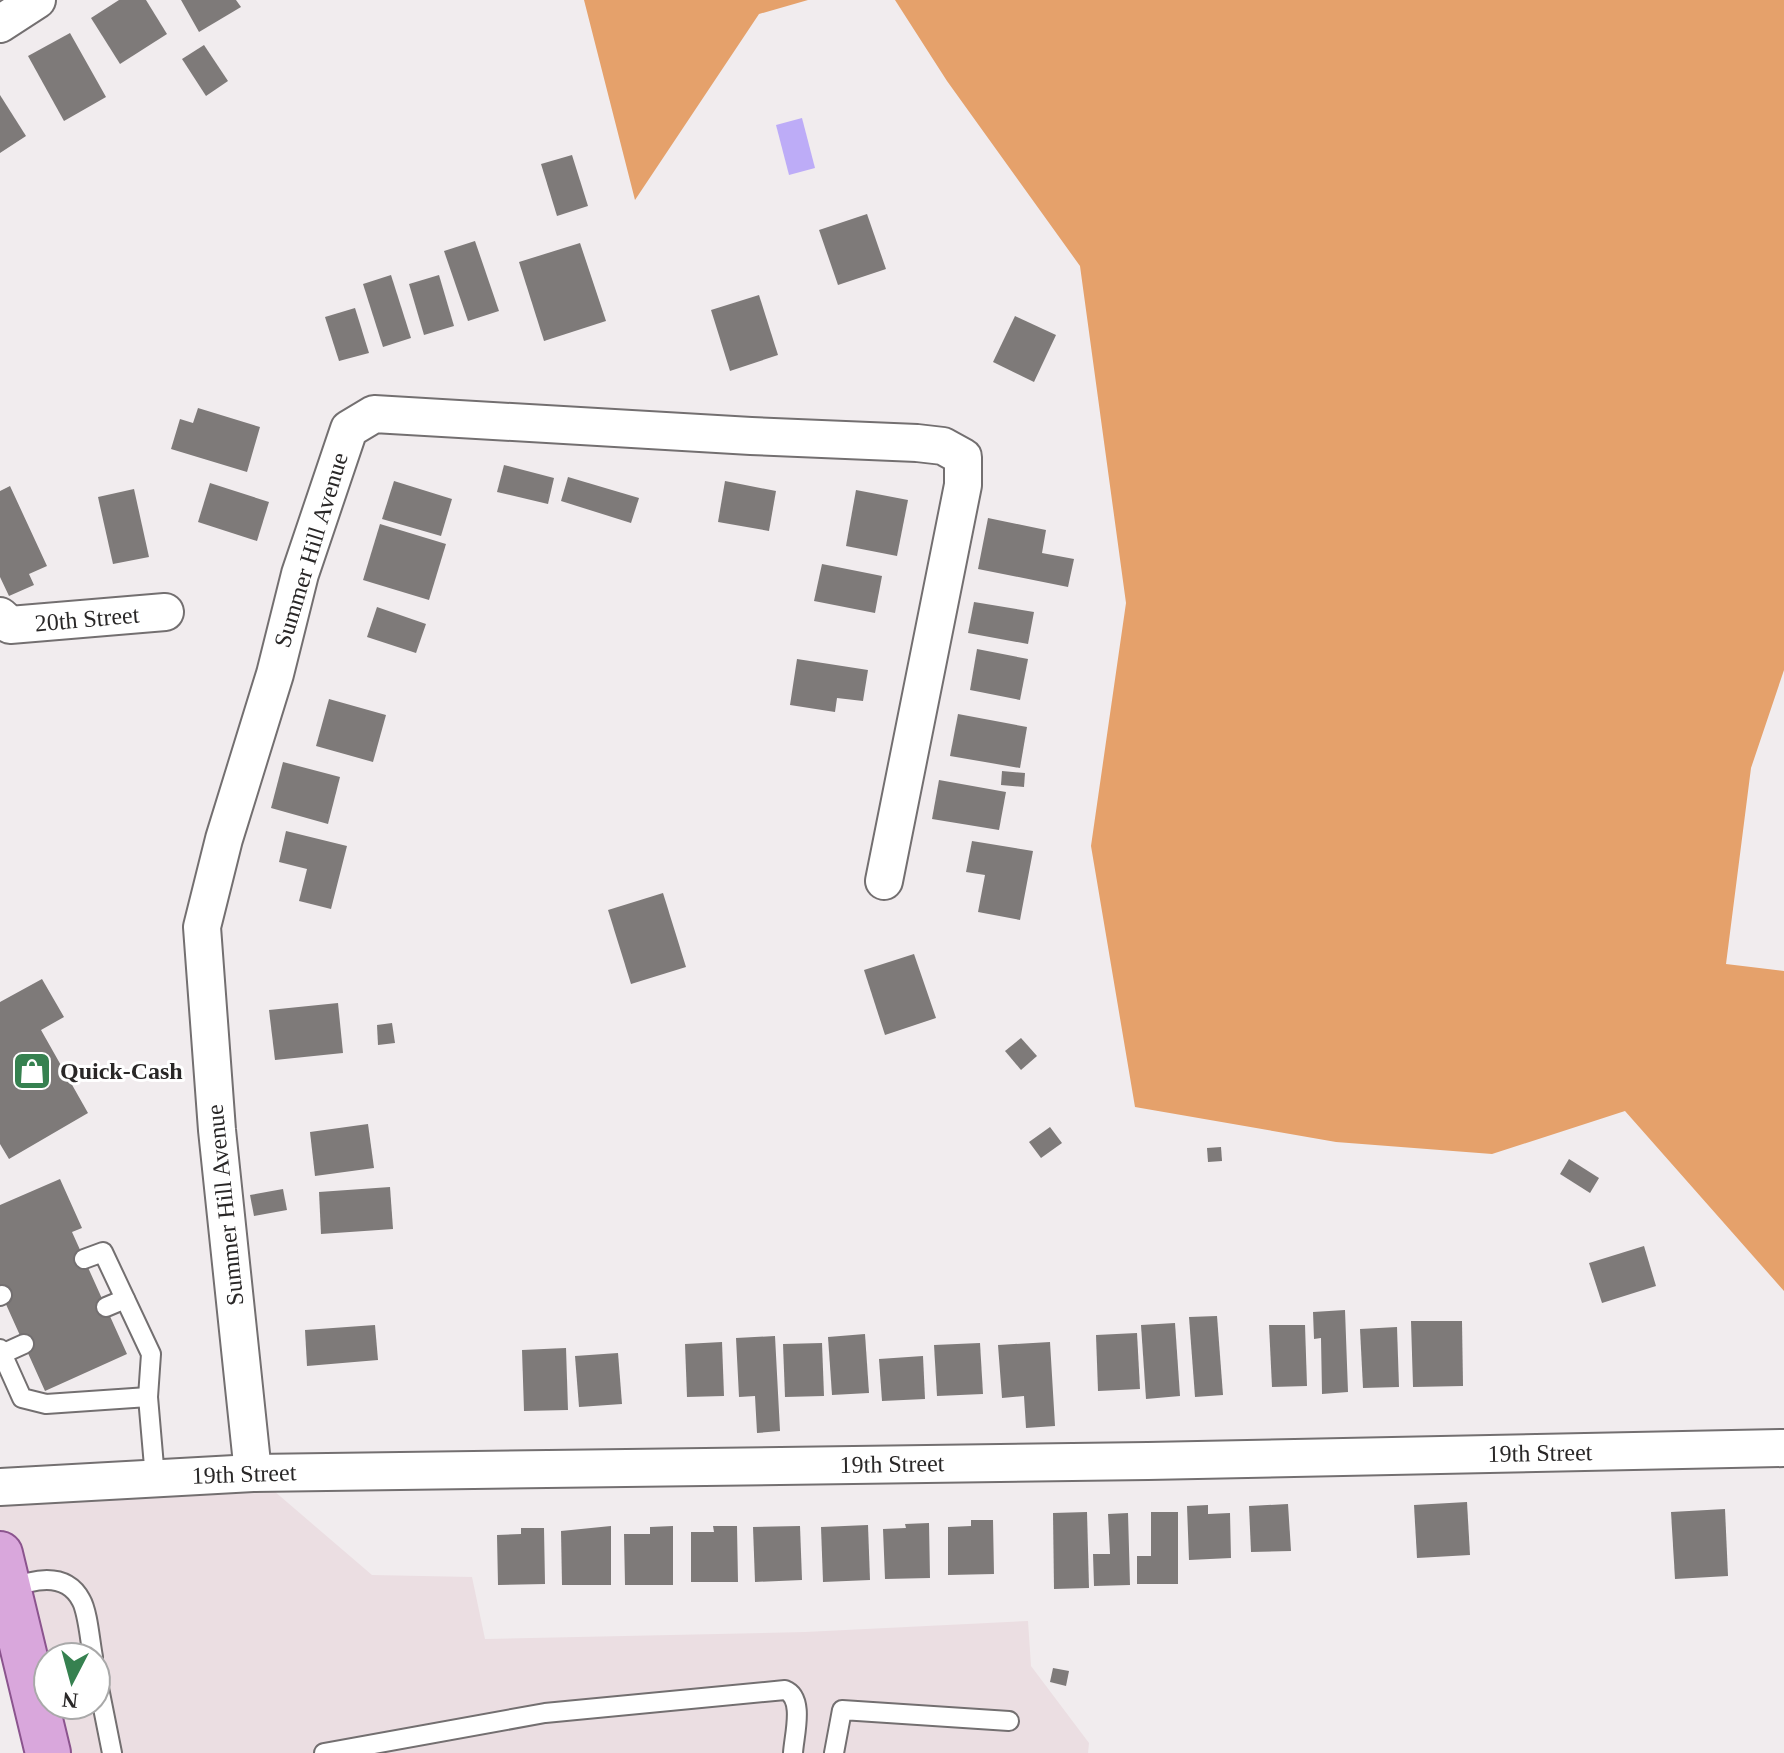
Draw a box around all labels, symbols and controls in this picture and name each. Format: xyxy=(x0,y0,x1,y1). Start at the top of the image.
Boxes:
street label: Summer Hill Avenue xyxy=(269,450,353,650)
street label: 20th Street xyxy=(34,601,141,637)
shop icon: Quick-Cash xyxy=(11,1050,53,1092)
place label: Quick-Cash xyxy=(60,1058,183,1084)
street label: Summer Hill Avenue xyxy=(202,1103,248,1307)
street label: 19th Street xyxy=(1487,1439,1593,1467)
street label: 19th Street xyxy=(839,1450,945,1478)
street label: 19th Street xyxy=(191,1459,297,1489)
north arrow xyxy=(32,1641,112,1721)
text: N xyxy=(61,1687,79,1714)

